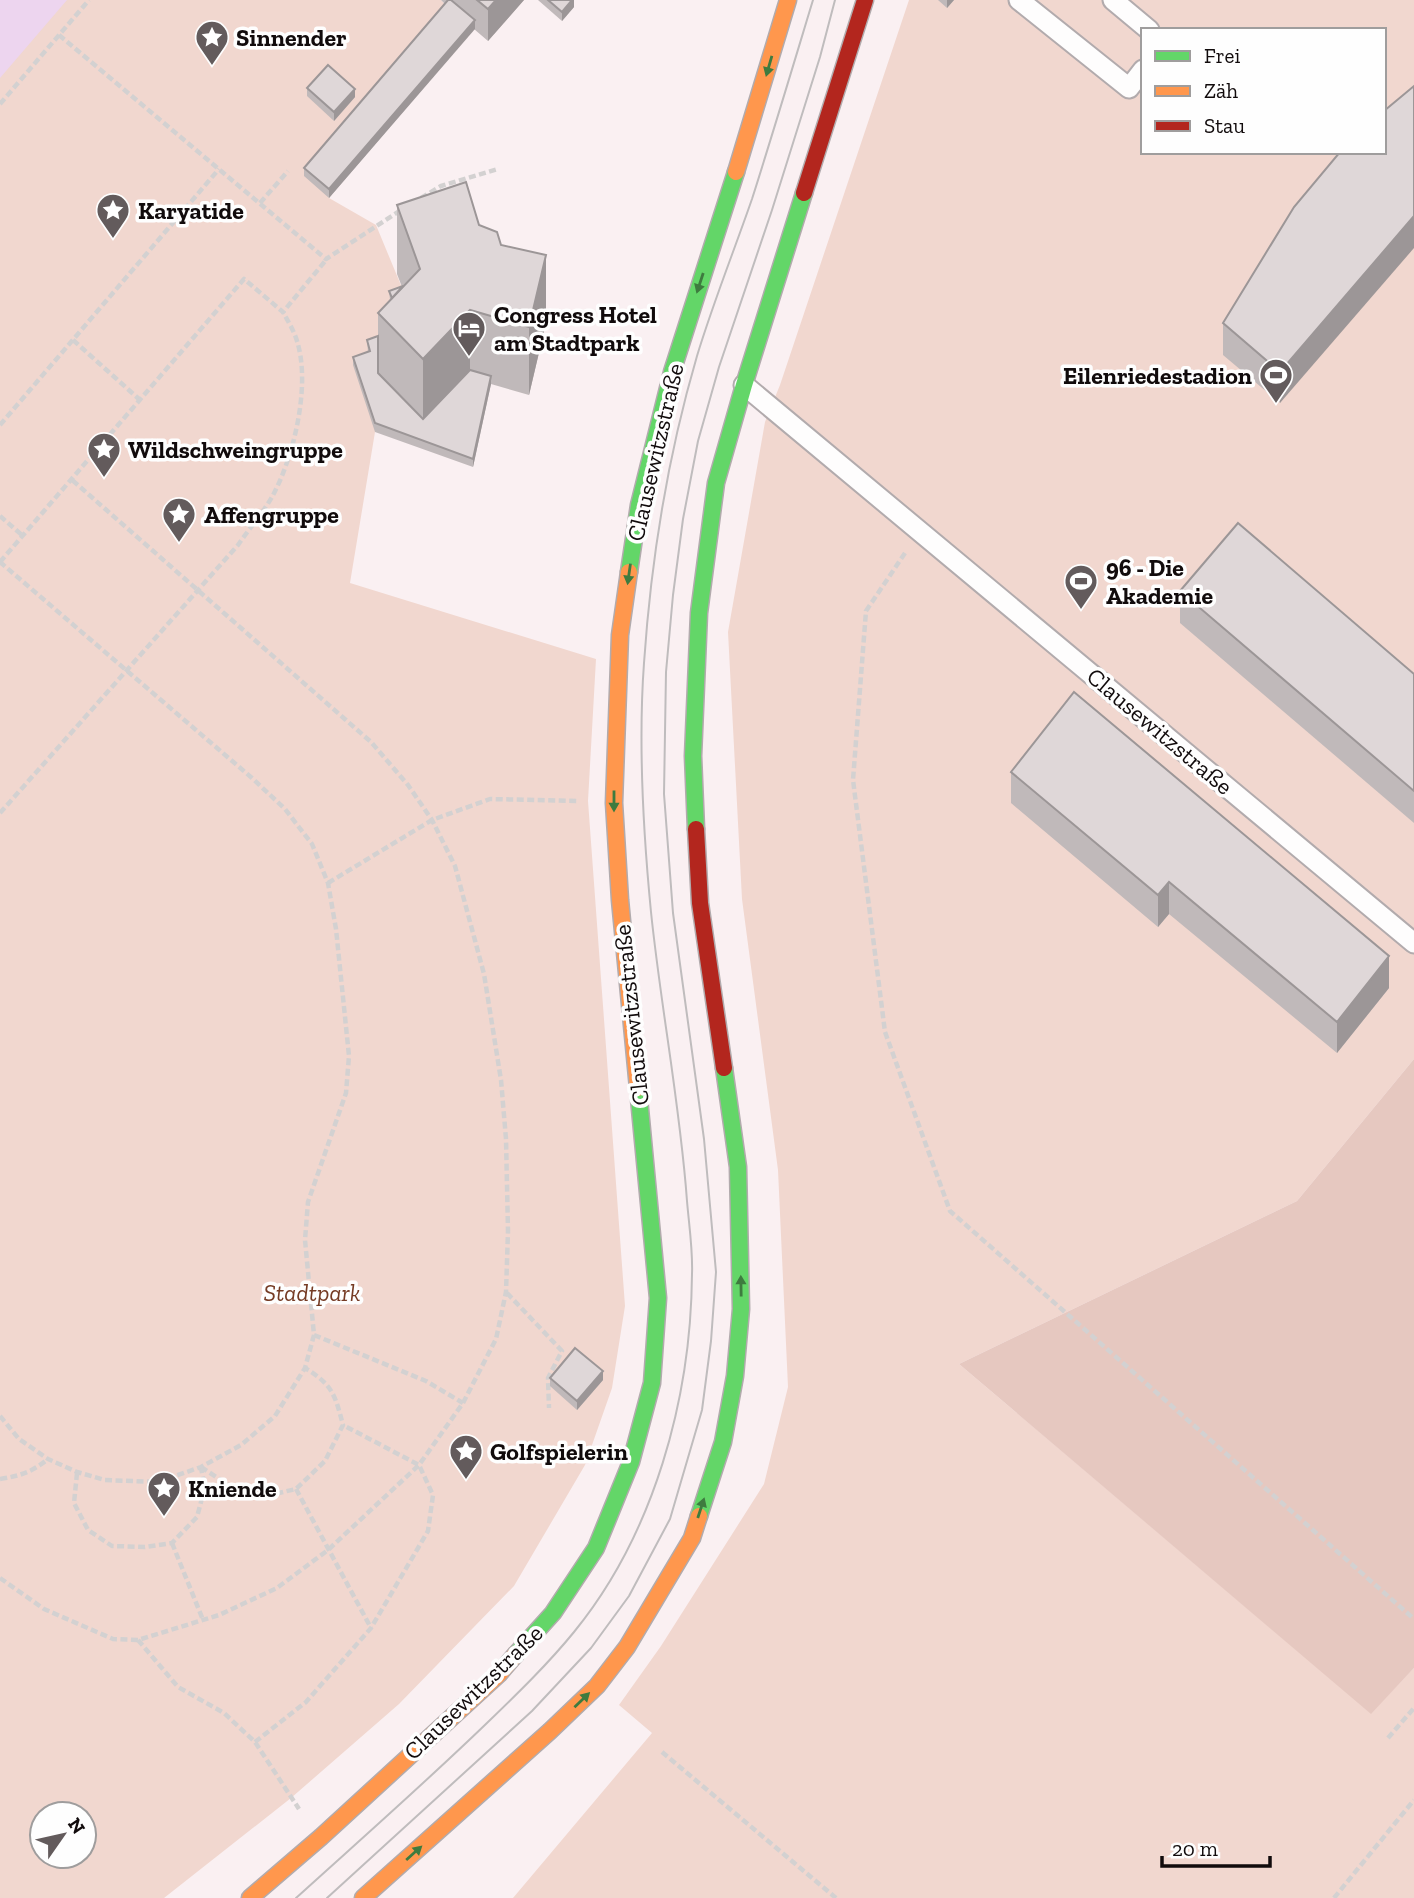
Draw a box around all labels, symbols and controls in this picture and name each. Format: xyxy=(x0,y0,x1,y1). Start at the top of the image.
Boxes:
place icon: Sinnender xyxy=(193,18,231,67)
place label: Sinnender xyxy=(236,23,347,52)
legend xyxy=(1141,28,1386,154)
text: Frei xyxy=(1204,43,1240,68)
one-way arrow xyxy=(763,55,774,77)
text: Zäh xyxy=(1204,78,1238,103)
text: Stau xyxy=(1204,113,1245,138)
place icon: Karyatide xyxy=(94,191,132,240)
place label: Karyatide xyxy=(138,196,244,225)
one-way arrow xyxy=(695,272,705,293)
place label: Congress Hotel am Stadtpark xyxy=(494,300,657,357)
hotel icon: Congress Hotel am Stadtpark xyxy=(450,309,488,358)
sports icon: Eilenriedestadion xyxy=(1257,356,1295,405)
street label: Clausewitzstraße xyxy=(620,360,690,544)
place label: Eilenriedestadion xyxy=(1063,361,1252,390)
place icon: Wildschweingruppe xyxy=(85,430,123,479)
place label: Wildschweingruppe xyxy=(128,435,343,464)
place icon: Affengruppe xyxy=(160,495,198,544)
place label: Affengruppe xyxy=(204,500,339,529)
place label: 96 - Die Akademie xyxy=(1106,553,1213,610)
sports icon: 96 - Die Akademie xyxy=(1062,562,1100,611)
one-way arrow xyxy=(623,564,634,586)
street label: Clausewitzstraße xyxy=(1081,661,1239,801)
one-way arrow xyxy=(609,790,620,812)
street label: Clausewitzstraße xyxy=(607,923,655,1107)
one-way arrow xyxy=(735,1274,746,1296)
park label: Stadtpark xyxy=(264,1278,361,1307)
place icon: Golfspielerin xyxy=(447,1432,485,1481)
place label: Golfspielerin xyxy=(490,1437,628,1466)
place icon: Kniende xyxy=(145,1469,183,1518)
place label: Kniende xyxy=(188,1474,277,1503)
one-way arrow xyxy=(696,1498,707,1519)
street label: Clausewitzstraße xyxy=(398,1618,548,1766)
one-way arrow xyxy=(574,1692,591,1709)
north arrow xyxy=(28,1800,98,1870)
text: N xyxy=(63,1813,90,1838)
scale bar xyxy=(1162,1825,1270,1869)
text: 20 m xyxy=(1172,1836,1218,1861)
one-way arrow xyxy=(405,1845,422,1861)

